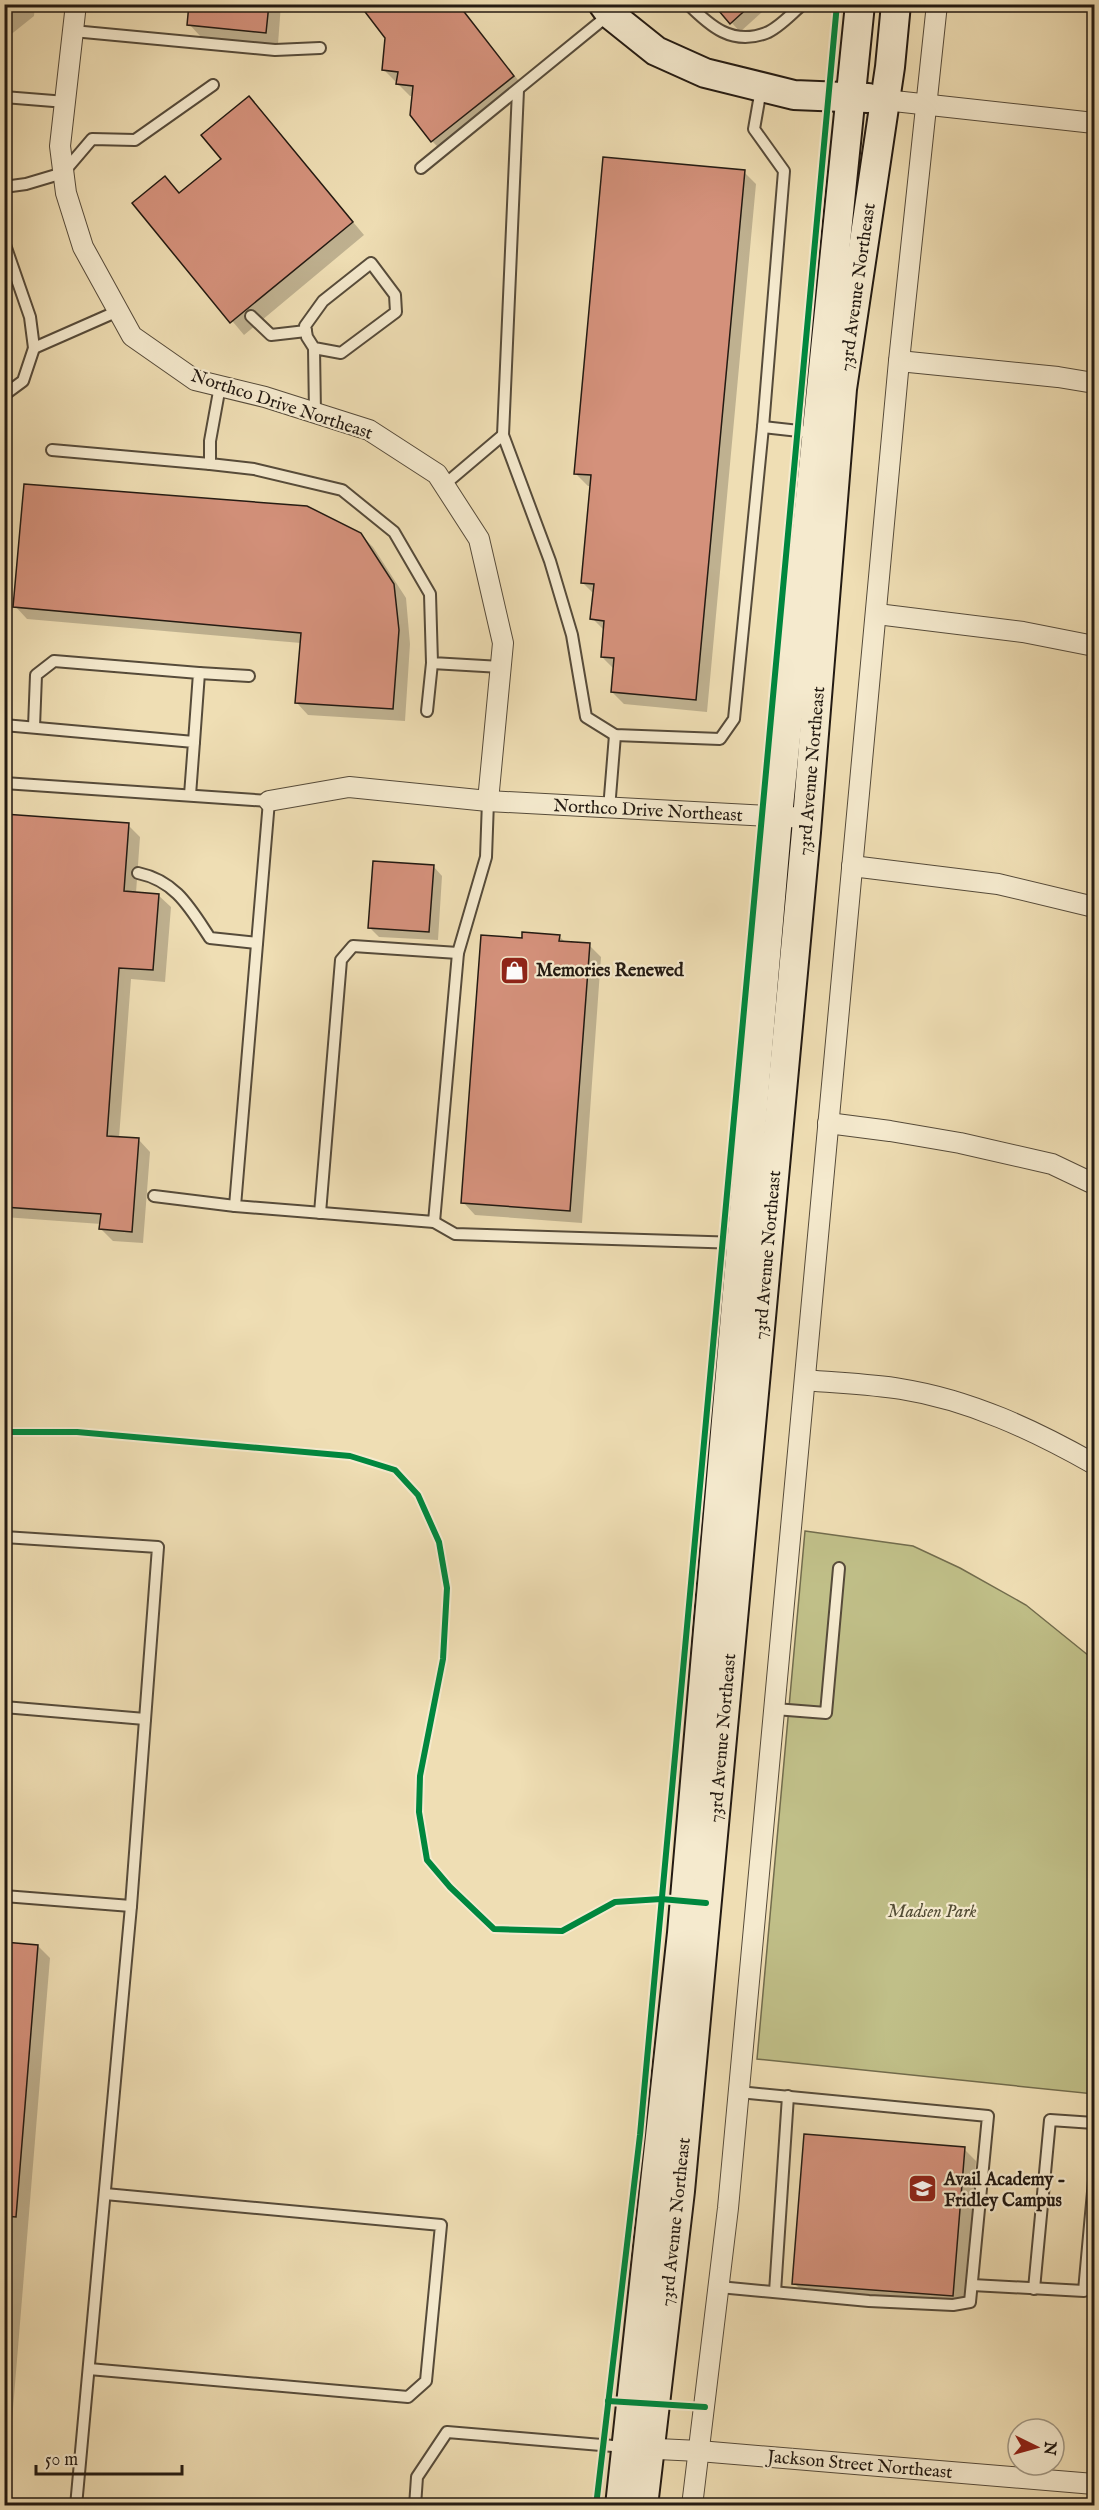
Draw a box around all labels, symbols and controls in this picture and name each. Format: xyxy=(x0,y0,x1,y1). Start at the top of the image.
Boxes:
street label: 73rd Avenue Northeast xyxy=(835,202,882,373)
street label: Northco Drive Northeast xyxy=(188,365,375,446)
street label: 73rd Avenue Northeast xyxy=(794,686,831,857)
street label: Northco Drive Northeast xyxy=(553,795,743,828)
shop icon: Memories Renewed xyxy=(499,954,531,986)
place label: Memories Renewed xyxy=(536,960,684,983)
street label: 73rd Avenue Northeast xyxy=(750,1170,787,1341)
street label: 73rd Avenue Northeast xyxy=(705,1653,742,1824)
park label: Madsen Park xyxy=(887,1901,977,1924)
street label: 73rd Avenue Northeast xyxy=(656,2137,697,2308)
place label: Avail Academy - Fridley Campus xyxy=(943,2169,1066,2213)
school or university icon: Avail Academy - Fridley Campus xyxy=(907,2173,939,2205)
north arrow xyxy=(1006,2417,1066,2477)
scale bar xyxy=(36,2438,182,2476)
text: N xyxy=(1038,2439,1060,2456)
street label: Jackson Street Northeast xyxy=(764,2446,953,2485)
text: 50 m xyxy=(45,2449,78,2472)

